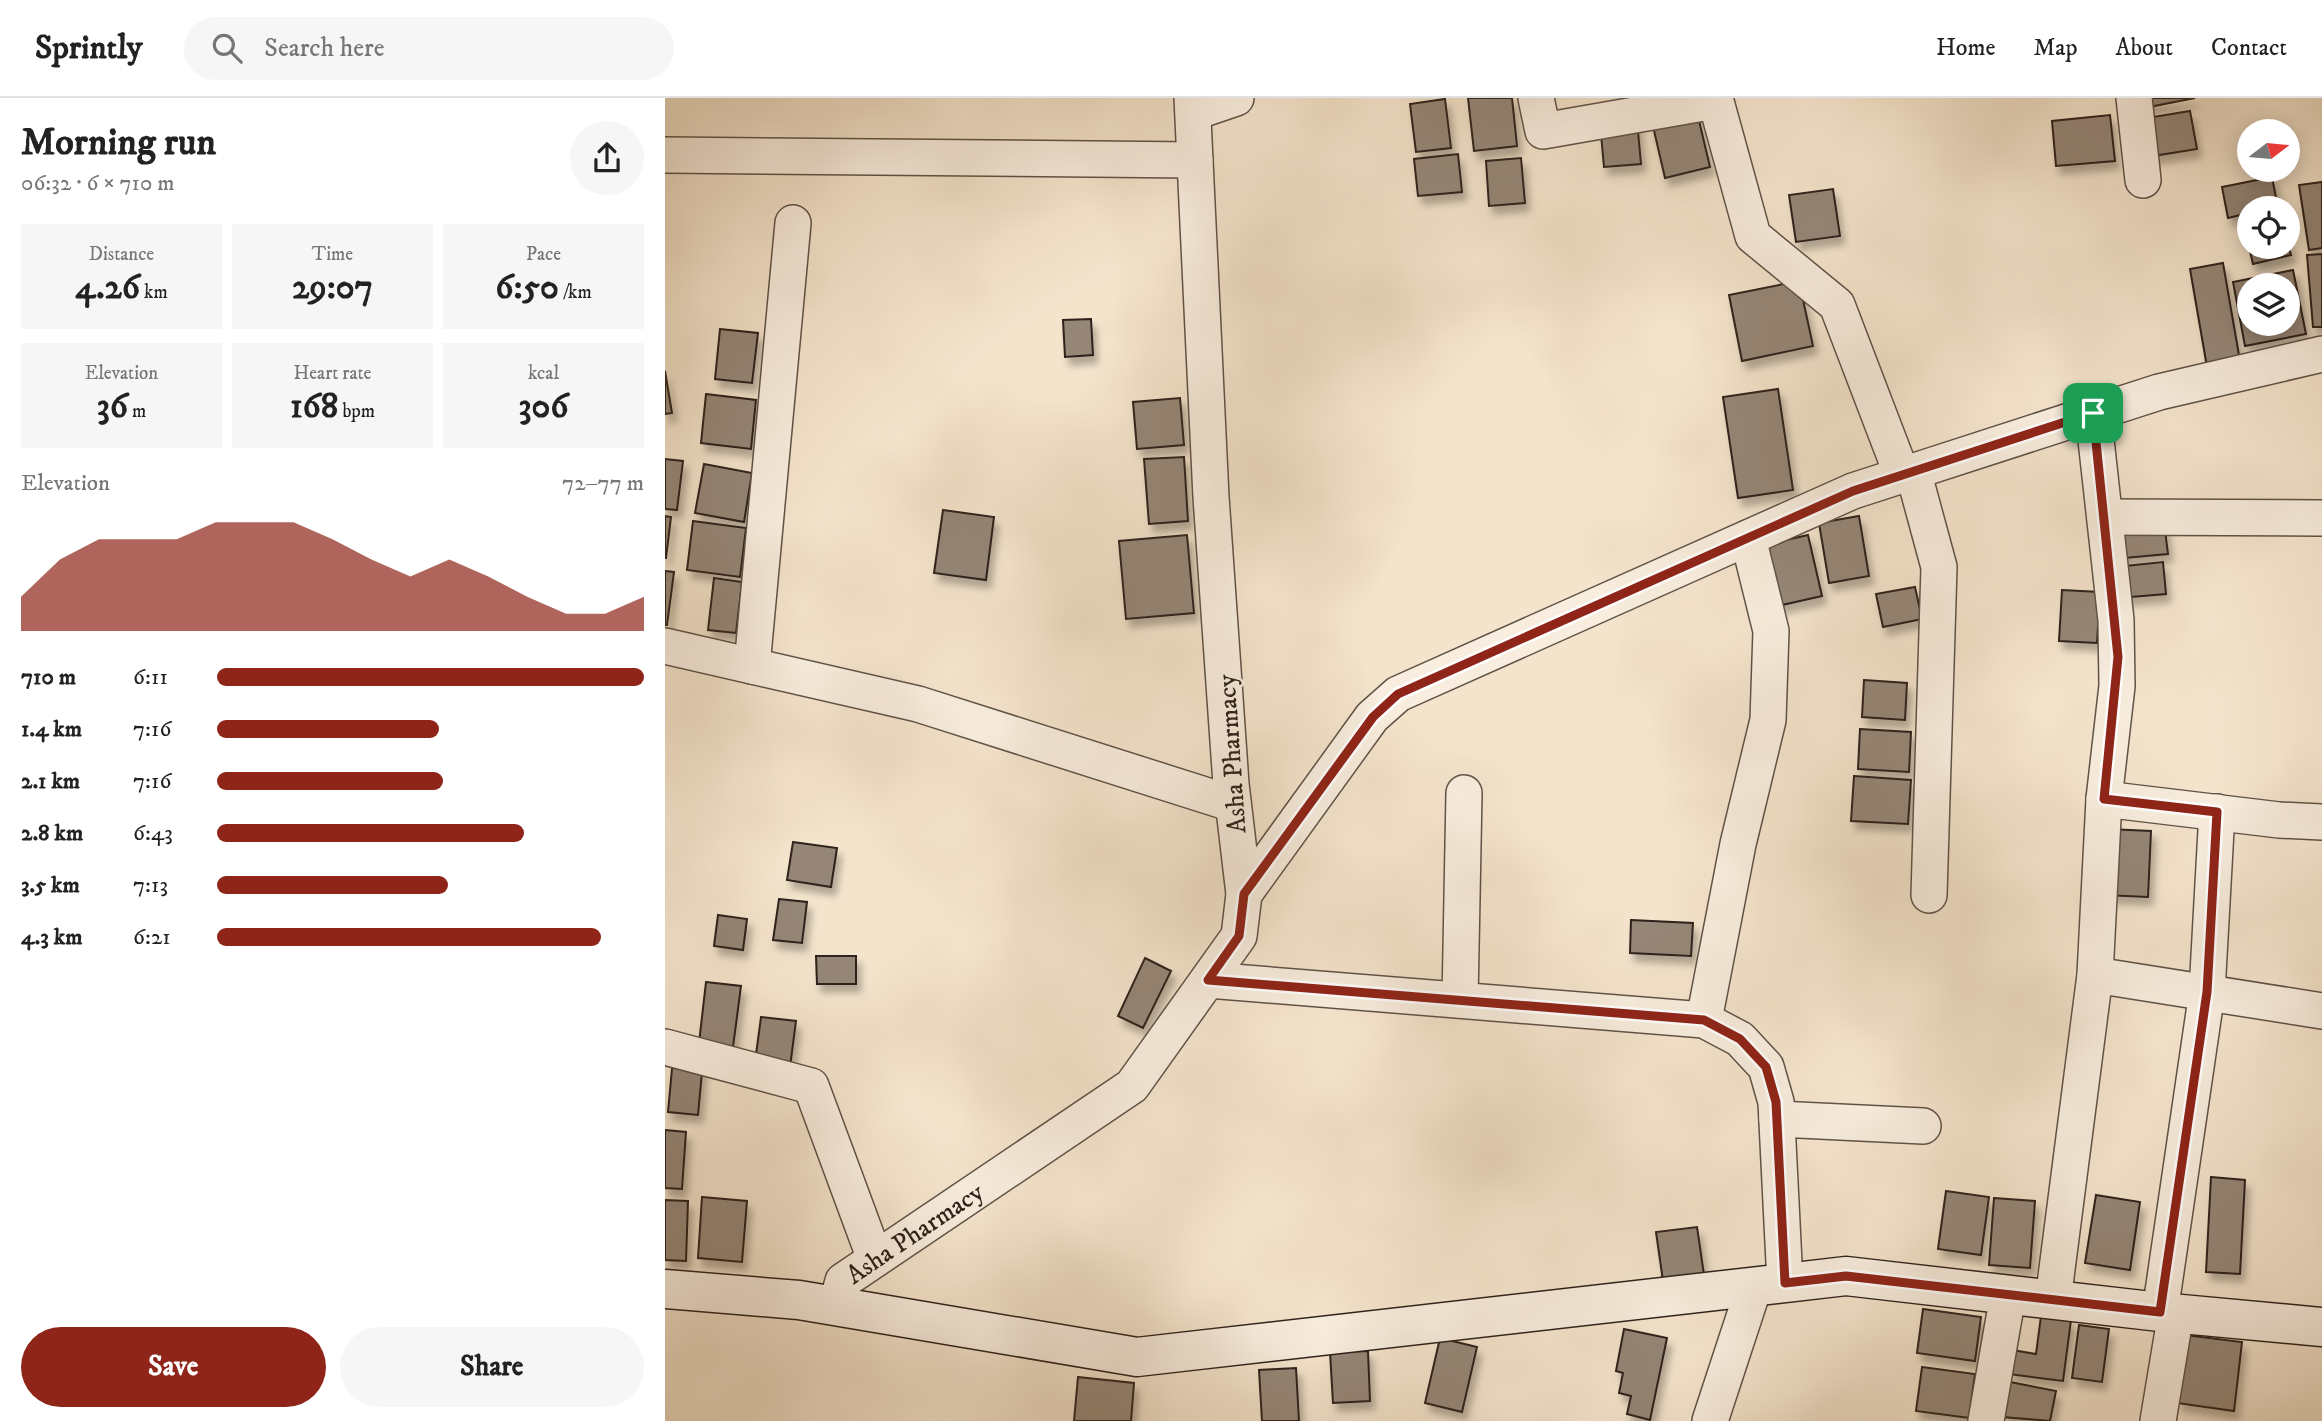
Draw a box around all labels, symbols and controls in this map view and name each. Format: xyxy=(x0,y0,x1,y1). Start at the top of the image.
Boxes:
search box xyxy=(184,17,674,80)
text: Sprintly xyxy=(35,28,142,69)
icon: search xyxy=(208,29,246,67)
text: Search here xyxy=(264,32,385,65)
text: Home xyxy=(1936,33,1995,63)
text: Map xyxy=(2033,33,2078,63)
text: About xyxy=(2116,33,2173,63)
text: Contact xyxy=(2211,33,2287,63)
text: Morning run xyxy=(21,119,216,167)
north arrow xyxy=(2237,119,2299,182)
map controls xyxy=(2237,119,2300,336)
button: share xyxy=(570,121,644,195)
text: 06:32 · 6 × 710 m xyxy=(21,169,174,198)
button: locate xyxy=(2237,196,2300,259)
text: Distance xyxy=(89,243,154,266)
text: Time xyxy=(312,243,353,266)
text: Pace xyxy=(526,243,561,266)
text: 4.26 xyxy=(75,266,140,310)
text: 29:07 xyxy=(292,266,373,310)
text: 6:50 xyxy=(495,266,559,310)
button: layers xyxy=(2237,273,2300,336)
text: km xyxy=(140,281,168,304)
text: /km xyxy=(559,281,592,304)
text: Elevation xyxy=(85,362,158,385)
text: Heart rate xyxy=(294,362,371,385)
text: kcal xyxy=(528,362,559,385)
pin xyxy=(2063,383,2123,443)
text: 36 xyxy=(97,385,128,429)
text: 168 xyxy=(290,385,338,429)
text: 306 xyxy=(518,385,569,429)
icon: arrive xyxy=(2074,394,2112,432)
text: m xyxy=(128,400,146,423)
text: bpm xyxy=(338,400,375,423)
text: Elevation xyxy=(21,469,110,498)
text: 72–77 m xyxy=(562,469,644,498)
text: 710 m xyxy=(21,663,76,692)
text: 6:11 xyxy=(133,663,168,692)
street label: Asha Pharmacy xyxy=(1210,673,1255,834)
text: 1.4 km xyxy=(21,715,82,744)
text: 7:16 xyxy=(133,715,171,744)
text: 2.1 km xyxy=(21,767,80,796)
text: 7:16 xyxy=(133,767,171,796)
text: 2.8 km xyxy=(21,819,83,848)
text: 6:43 xyxy=(133,819,173,848)
text: 3.5 km xyxy=(21,871,80,900)
text: 7:13 xyxy=(133,871,168,900)
text: 4.3 km xyxy=(21,923,82,952)
text: 6:21 xyxy=(133,923,171,952)
street label: Asha Pharmacy xyxy=(840,1176,991,1292)
button: Save xyxy=(21,1327,326,1407)
button: Share xyxy=(340,1327,644,1407)

